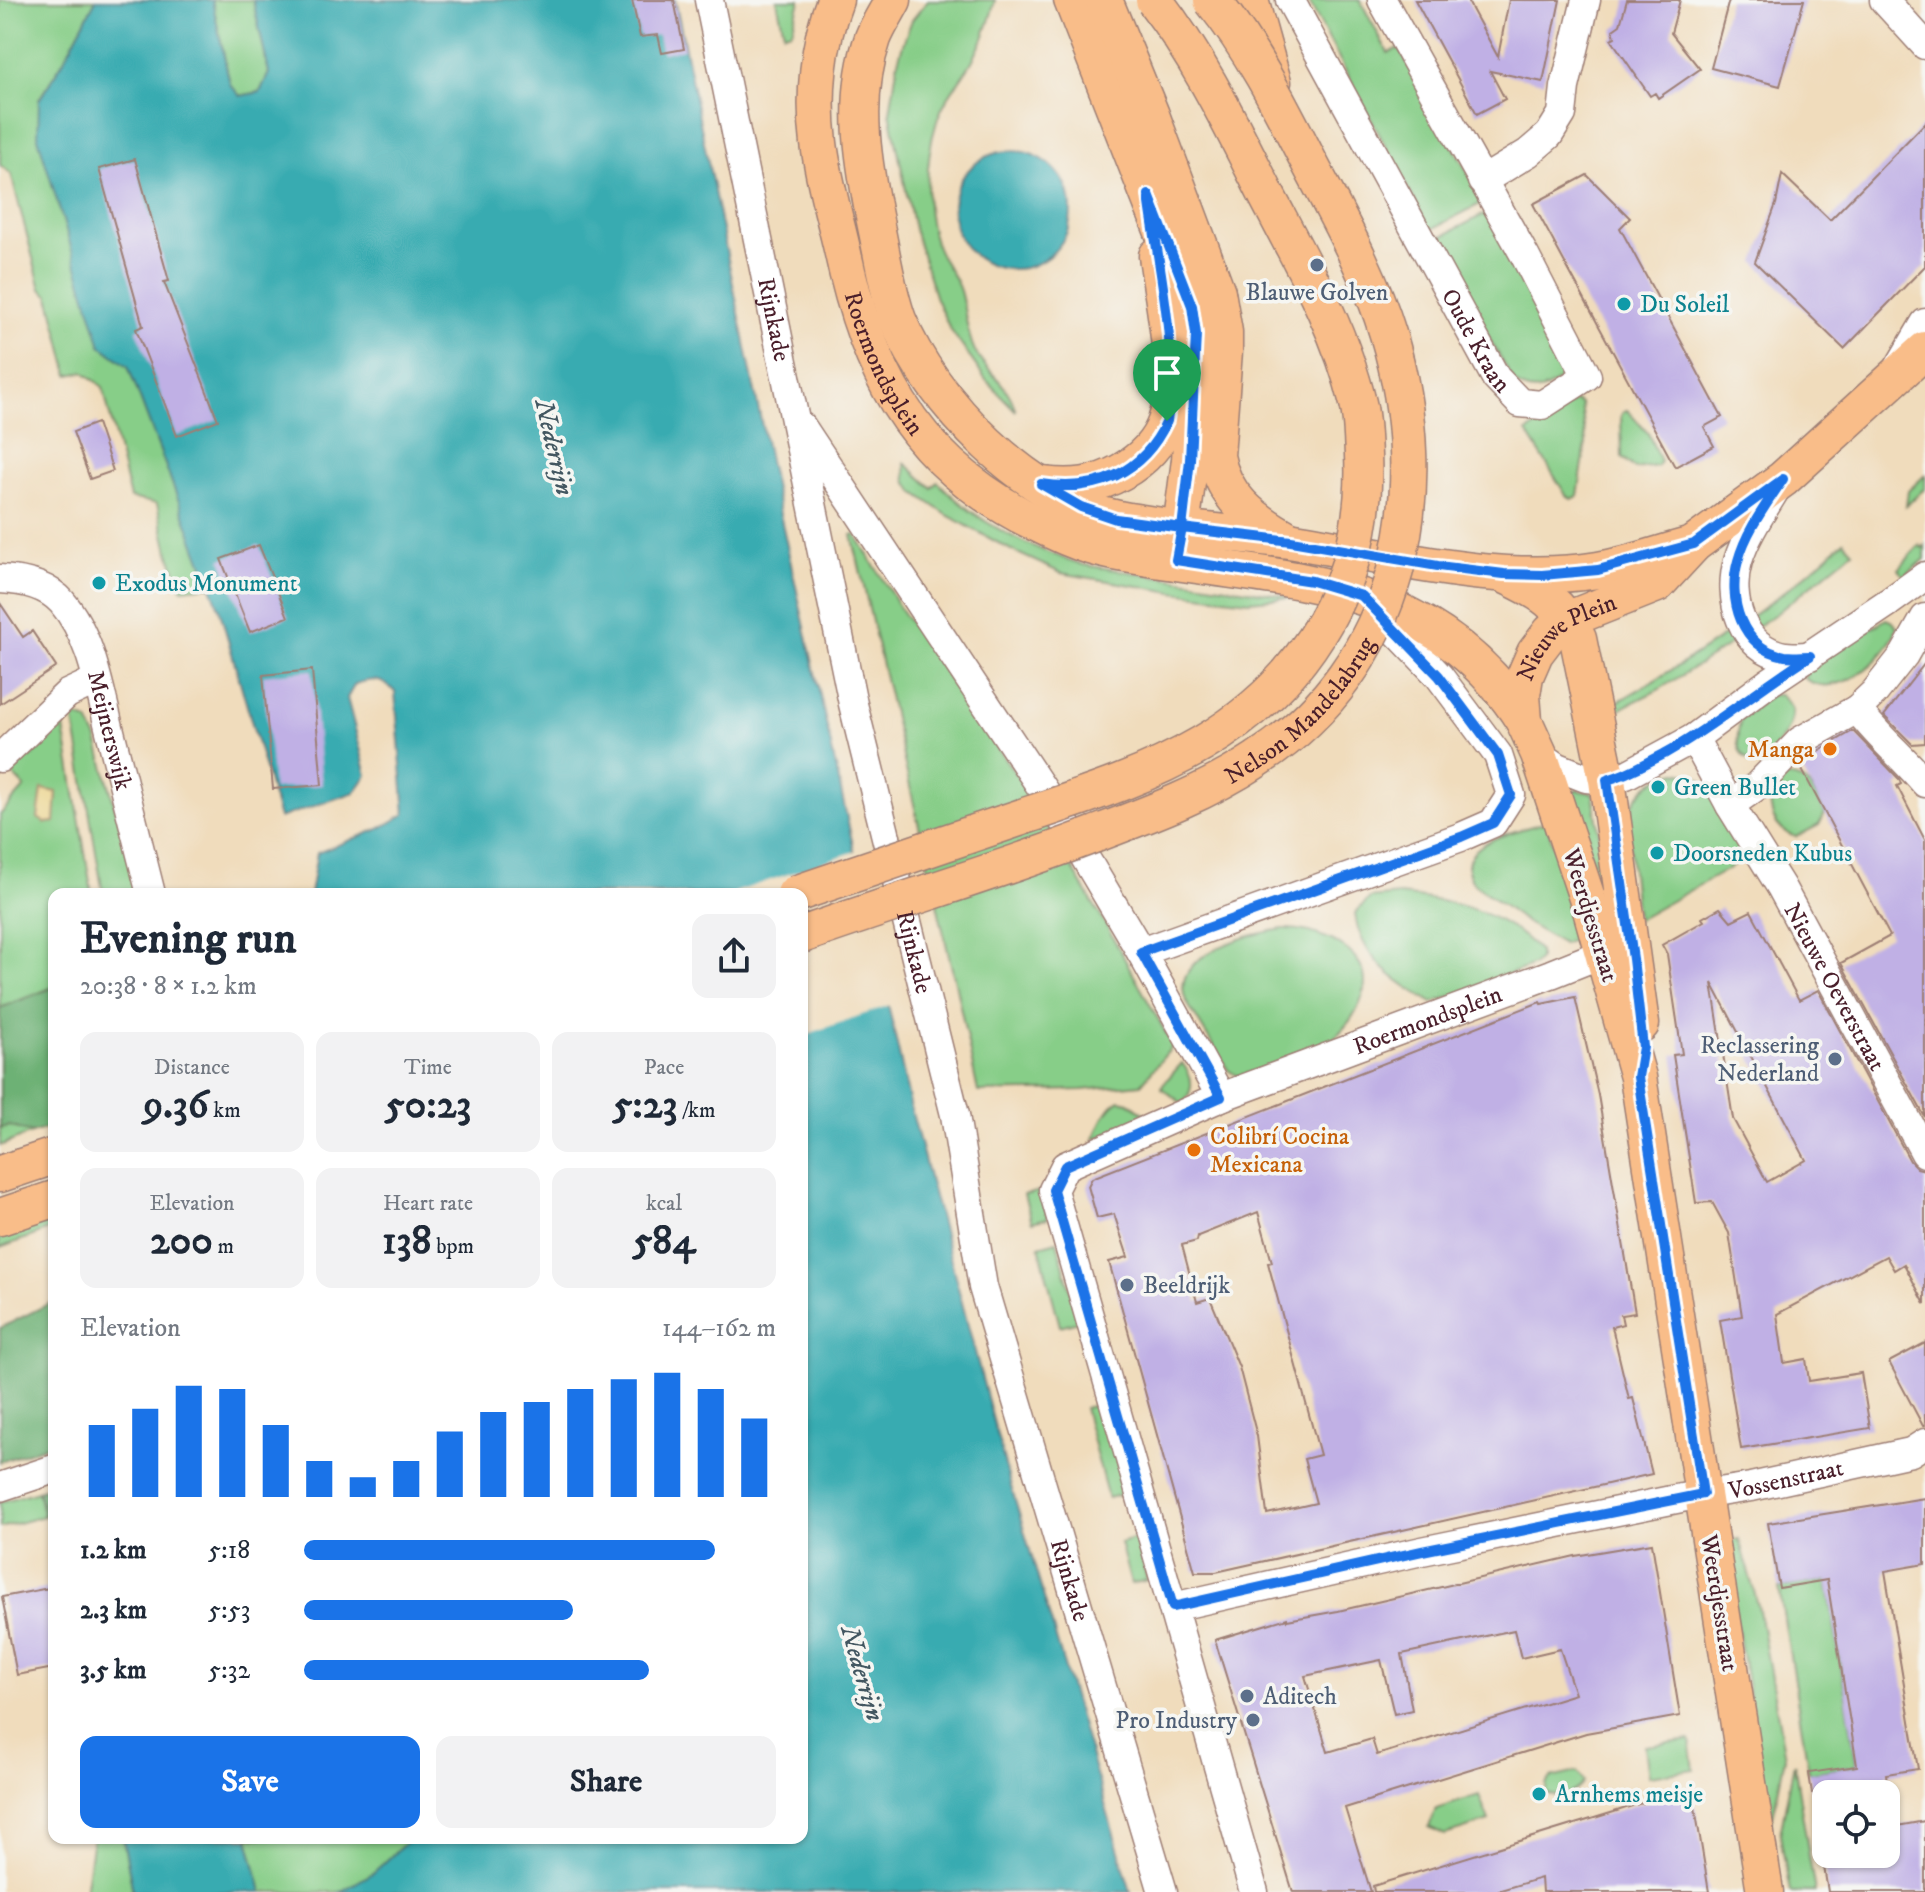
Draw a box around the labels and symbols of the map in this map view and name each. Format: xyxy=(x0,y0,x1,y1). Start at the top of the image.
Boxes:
marker: Blauwe Golven xyxy=(1308,256,1326,274)
street label: Rijnkade xyxy=(750,275,797,364)
place label: Blauwe Golven xyxy=(1246,278,1389,308)
street label: Oude Kraan xyxy=(1434,284,1517,400)
street label: Roermondsplein xyxy=(837,288,930,442)
place label: Du Soleil xyxy=(1640,290,1730,320)
marker: Du Soleil xyxy=(1615,295,1633,313)
pin xyxy=(1133,339,1201,421)
water label: Nederrijn xyxy=(526,394,581,499)
place label: Exodus Monument xyxy=(115,569,298,599)
marker: Exodus Monument xyxy=(90,574,108,592)
street label: Nieuwe Plein xyxy=(1511,588,1621,686)
street label: Nelson Mandelabrug xyxy=(1220,632,1382,792)
street label: Meijnerswijk xyxy=(80,667,138,794)
place label: Manga xyxy=(1747,735,1815,765)
marker: Manga xyxy=(1821,740,1839,758)
place label: Green Bullet xyxy=(1674,773,1796,803)
marker: Green Bullet xyxy=(1649,778,1667,796)
place label: Doorsneden Kubus xyxy=(1673,839,1852,869)
street label: Weerdjesstraat xyxy=(1555,844,1625,986)
marker: Doorsneden Kubus xyxy=(1648,844,1666,862)
street label: Nieuwe Oeverstraat xyxy=(1777,898,1892,1077)
street label: Rijnkade xyxy=(889,908,938,997)
street label: Roermondsplein xyxy=(1349,979,1507,1062)
place label: Reclassering Nederland xyxy=(1700,1031,1819,1089)
marker: Reclassering Nederland xyxy=(1826,1050,1844,1068)
place label: Colibrí Cocina Mexicana xyxy=(1210,1122,1350,1180)
marker: Colibrí Cocina Mexicana xyxy=(1185,1141,1203,1159)
place label: Beeldrijk xyxy=(1143,1271,1230,1301)
marker: Beeldrijk xyxy=(1118,1276,1136,1294)
street label: Vossenstraat xyxy=(1725,1453,1847,1507)
street label: Weerdjesstraat xyxy=(1693,1532,1745,1674)
street label: Rijnkade xyxy=(1043,1536,1096,1625)
water label: Nederrijn xyxy=(832,1620,891,1725)
place label: Aditech xyxy=(1263,1682,1337,1712)
marker: Aditech xyxy=(1238,1687,1256,1705)
place label: Pro Industry xyxy=(1115,1706,1238,1736)
marker: Pro Industry xyxy=(1244,1711,1262,1729)
place label: Arnhems meisje xyxy=(1555,1780,1703,1810)
marker: Arnhems meisje xyxy=(1530,1785,1548,1803)

